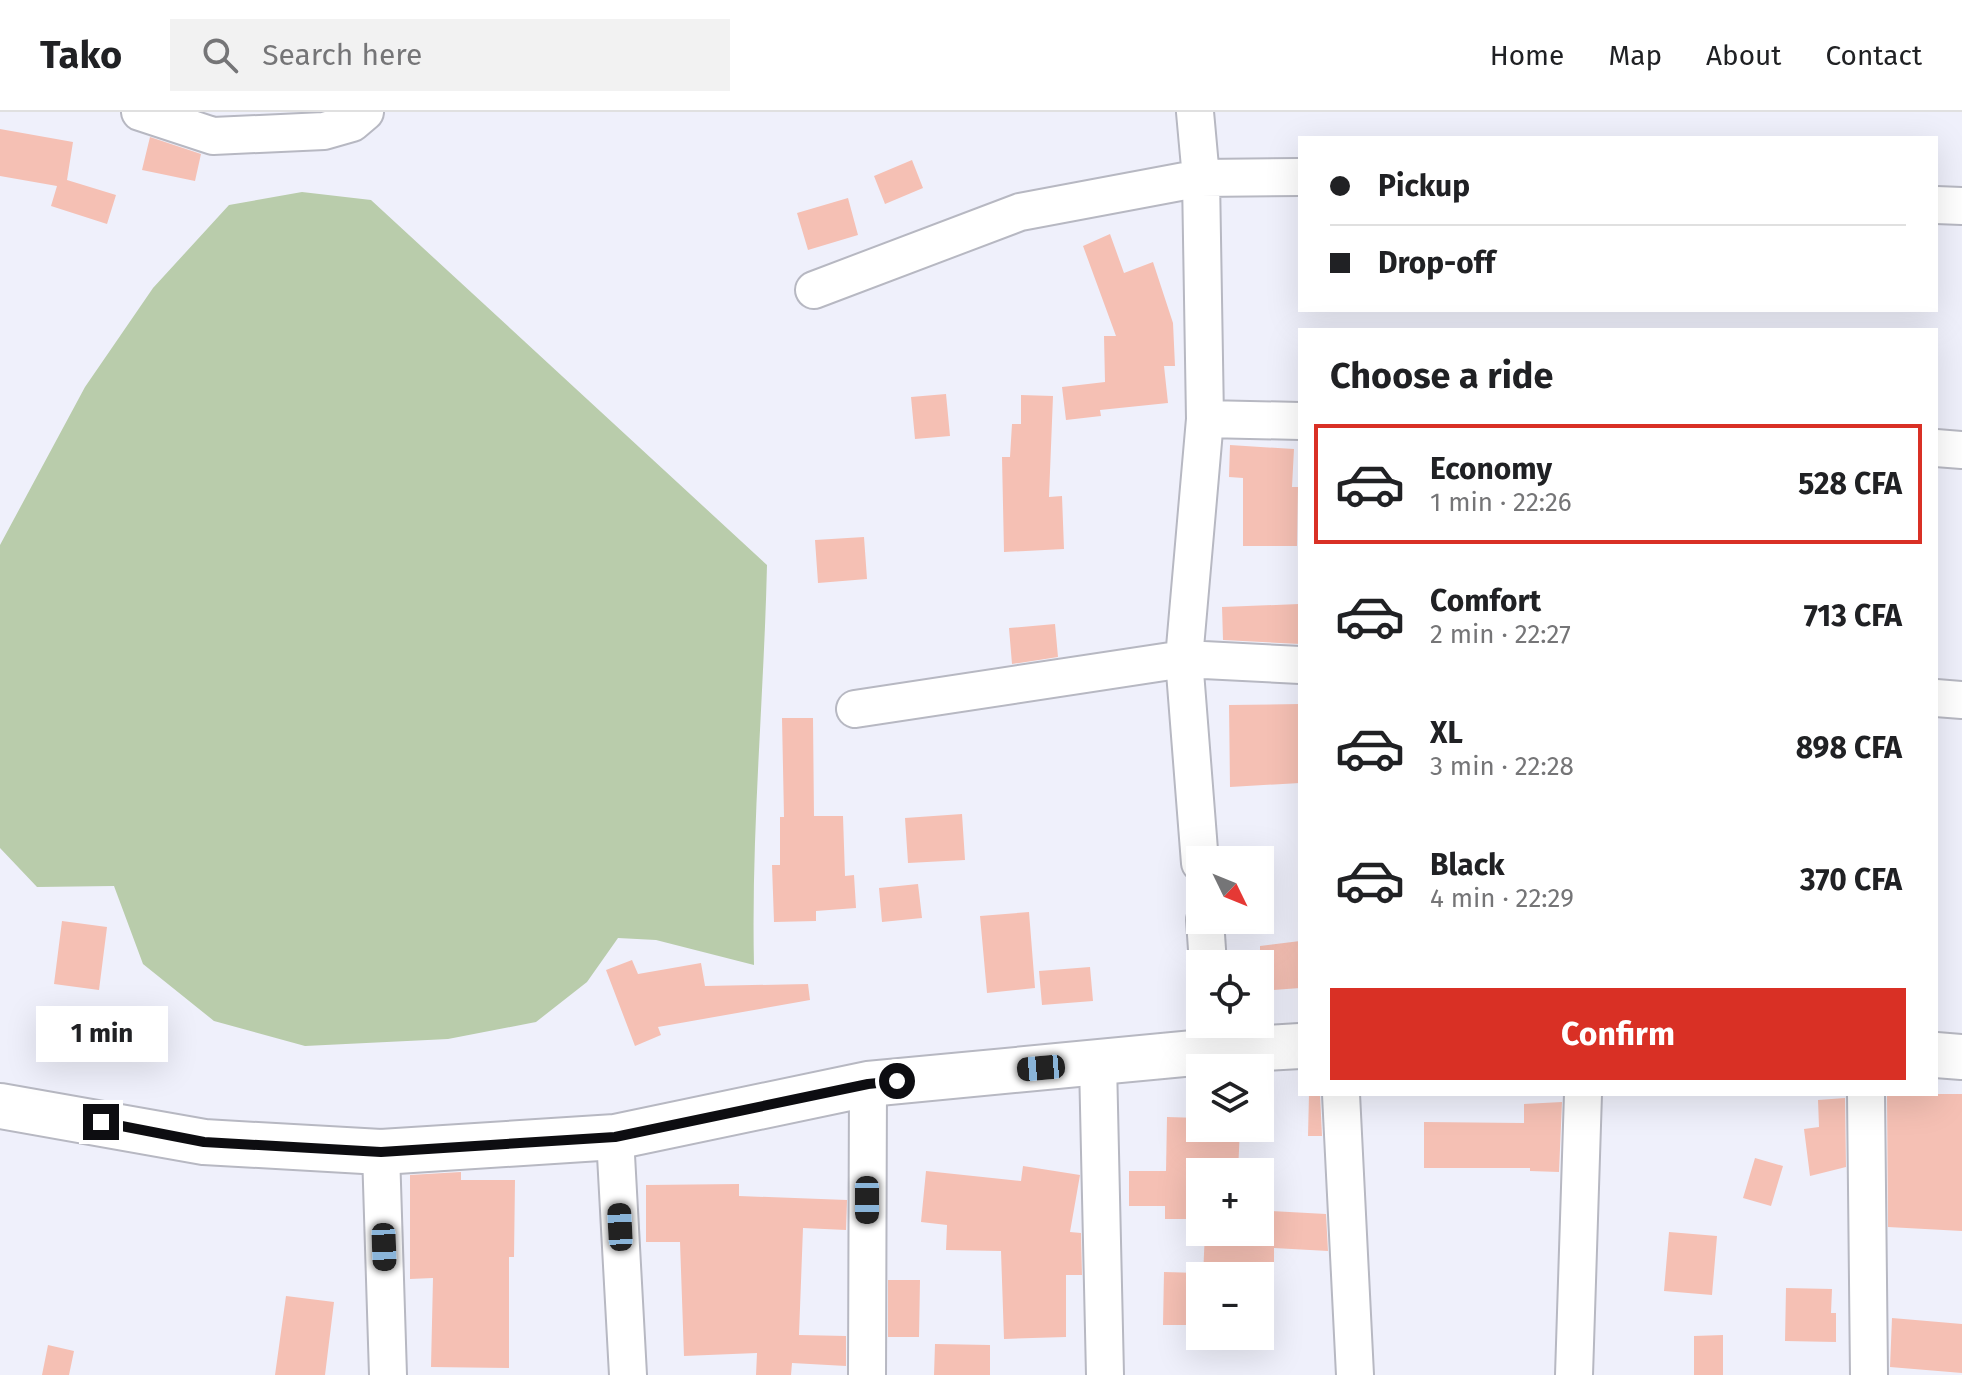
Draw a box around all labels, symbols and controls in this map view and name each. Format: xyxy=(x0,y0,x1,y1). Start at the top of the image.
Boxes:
search box xyxy=(170,19,730,91)
text: Tako xyxy=(40,32,122,78)
icon: search xyxy=(198,33,242,77)
text: Search here xyxy=(262,37,422,73)
text: Home xyxy=(1490,39,1564,72)
text: Map xyxy=(1608,39,1662,72)
text: About xyxy=(1706,39,1781,72)
text: Contact xyxy=(1825,39,1922,72)
text: Pickup xyxy=(1378,168,1470,204)
text: Drop-off xyxy=(1378,245,1495,281)
text: Choose a ride xyxy=(1330,354,1553,398)
icon: car xyxy=(1334,448,1406,520)
text: Economy xyxy=(1430,451,1552,487)
text: 528 CFA xyxy=(1798,466,1902,502)
text: 1 min · 22:26 xyxy=(1430,487,1572,518)
icon: car xyxy=(1334,580,1406,652)
text: Comfort xyxy=(1430,583,1541,619)
text: 713 CFA xyxy=(1804,598,1902,634)
text: 2 min · 22:27 xyxy=(1430,619,1571,650)
icon: car xyxy=(1334,712,1406,784)
text: XL xyxy=(1430,715,1463,751)
text: 898 CFA xyxy=(1796,730,1902,766)
text: 3 min · 22:28 xyxy=(1430,751,1574,782)
icon: car xyxy=(1334,844,1406,916)
north arrow xyxy=(1186,846,1274,934)
map controls xyxy=(1186,846,1274,1350)
text: Black xyxy=(1430,847,1505,883)
text: 370 CFA xyxy=(1800,862,1902,898)
text: 4 min · 22:29 xyxy=(1430,883,1574,914)
button: locate xyxy=(1186,950,1274,1038)
button: Confirm xyxy=(1330,988,1906,1080)
callout: 1 min xyxy=(35,1006,167,1062)
text: 1 min xyxy=(71,1018,133,1049)
car xyxy=(1016,1054,1066,1082)
button: layers xyxy=(1186,1054,1274,1142)
route start xyxy=(879,1063,915,1099)
route end xyxy=(83,1104,119,1140)
button: + xyxy=(1186,1158,1274,1246)
car xyxy=(855,1176,879,1224)
car xyxy=(607,1202,633,1252)
car xyxy=(371,1223,397,1271)
button: − xyxy=(1186,1262,1274,1350)

